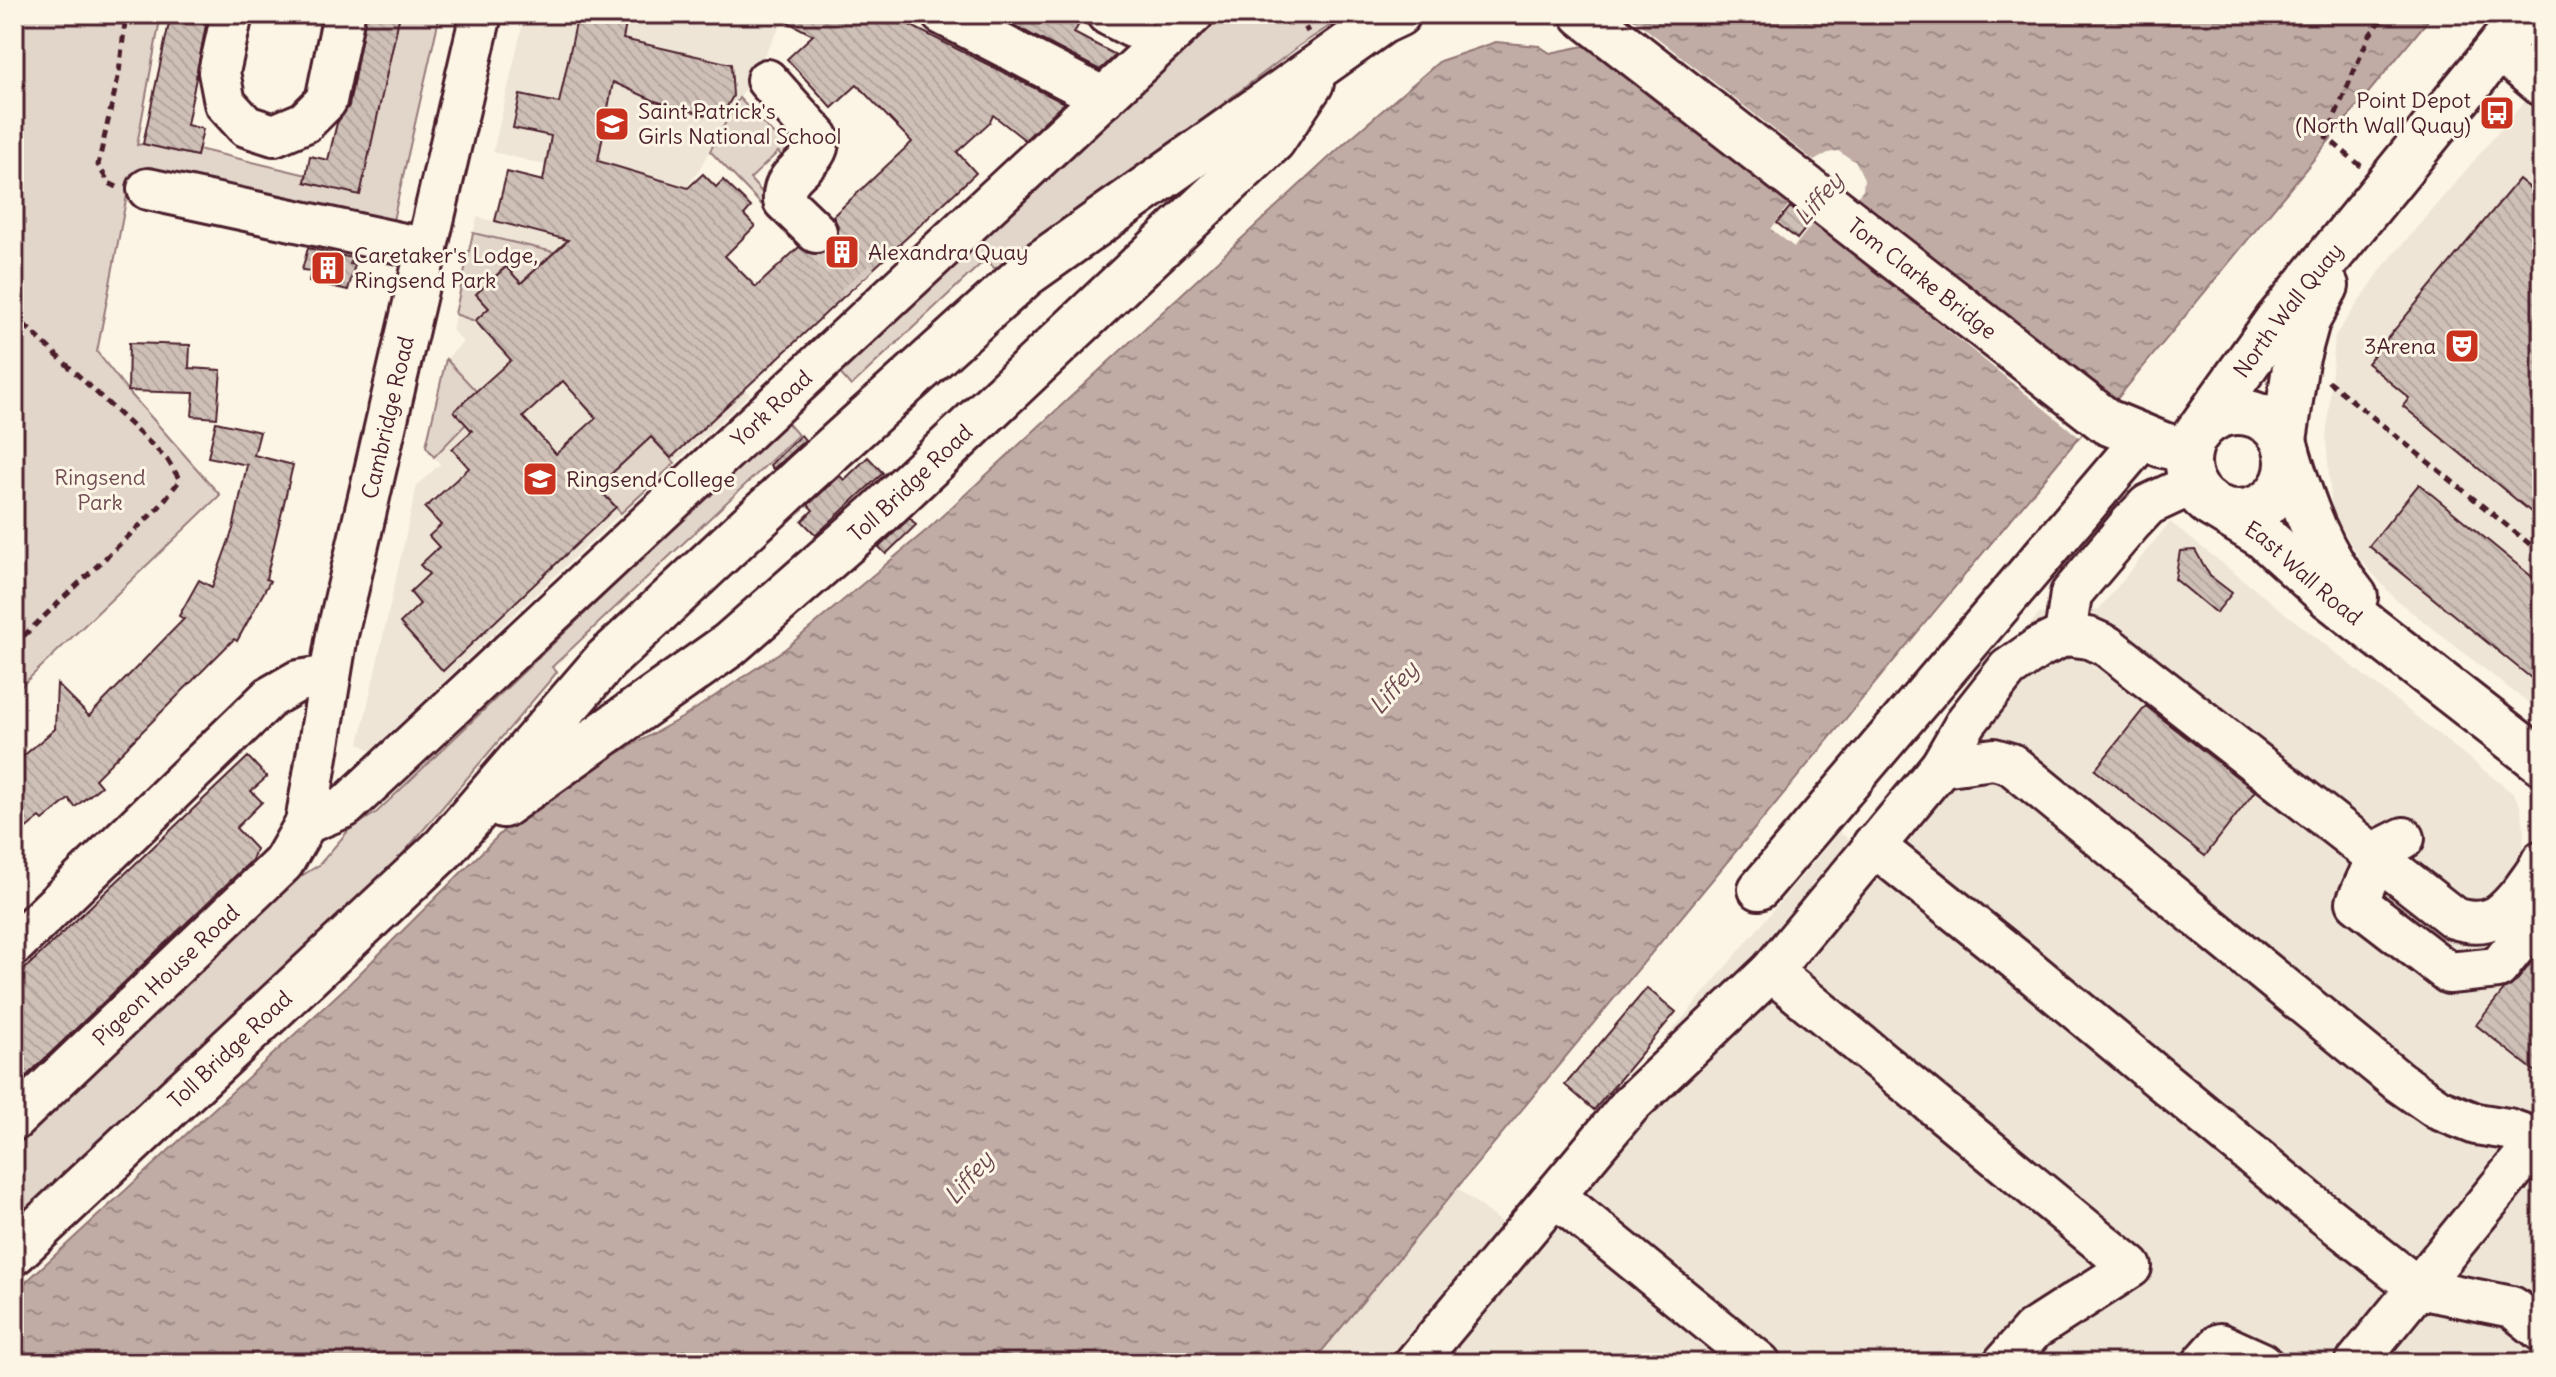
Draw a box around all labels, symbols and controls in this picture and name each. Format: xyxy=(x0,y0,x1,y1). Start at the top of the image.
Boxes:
place label: Point Depot (North Wall Quay) xyxy=(2295,86,2471,139)
bus stop icon: Point Depot (North Wall Quay) xyxy=(2478,94,2516,132)
place label: Saint Patrick's Girls National School xyxy=(638,97,842,150)
school or university icon: Saint Patrick's Girls National School xyxy=(593,105,631,143)
water label: Liffey xyxy=(1787,164,1851,231)
street label: Tom Clarke Bridge xyxy=(1842,211,2003,345)
building icon: Alexandra Quay xyxy=(823,233,861,271)
street label: North Wall Quay xyxy=(2227,237,2349,383)
place label: Alexandra Quay xyxy=(868,238,1028,266)
place label: Caretaker's Lodge, Ringsend Park xyxy=(354,241,538,294)
building icon: Caretaker's Lodge, Ringsend Park xyxy=(309,249,347,287)
theatre icon: 3Arena xyxy=(2443,327,2481,365)
place label: 3Arena xyxy=(2364,332,2436,360)
street label: Cambridge Road xyxy=(355,333,420,502)
street label: York Road xyxy=(725,364,818,453)
street label: Toll Bridge Road xyxy=(842,418,978,548)
school or university icon: Ringsend College xyxy=(521,460,559,498)
park label: Ringsend Park xyxy=(54,463,146,516)
place label: Ringsend College xyxy=(566,465,735,493)
street label: East Wall Road xyxy=(2240,514,2368,631)
water label: Liffey xyxy=(1362,653,1426,720)
street label: Pigeon House Road xyxy=(87,898,245,1052)
street label: Toll Bridge Road xyxy=(162,984,298,1114)
water label: Liffey xyxy=(937,1143,1001,1210)

